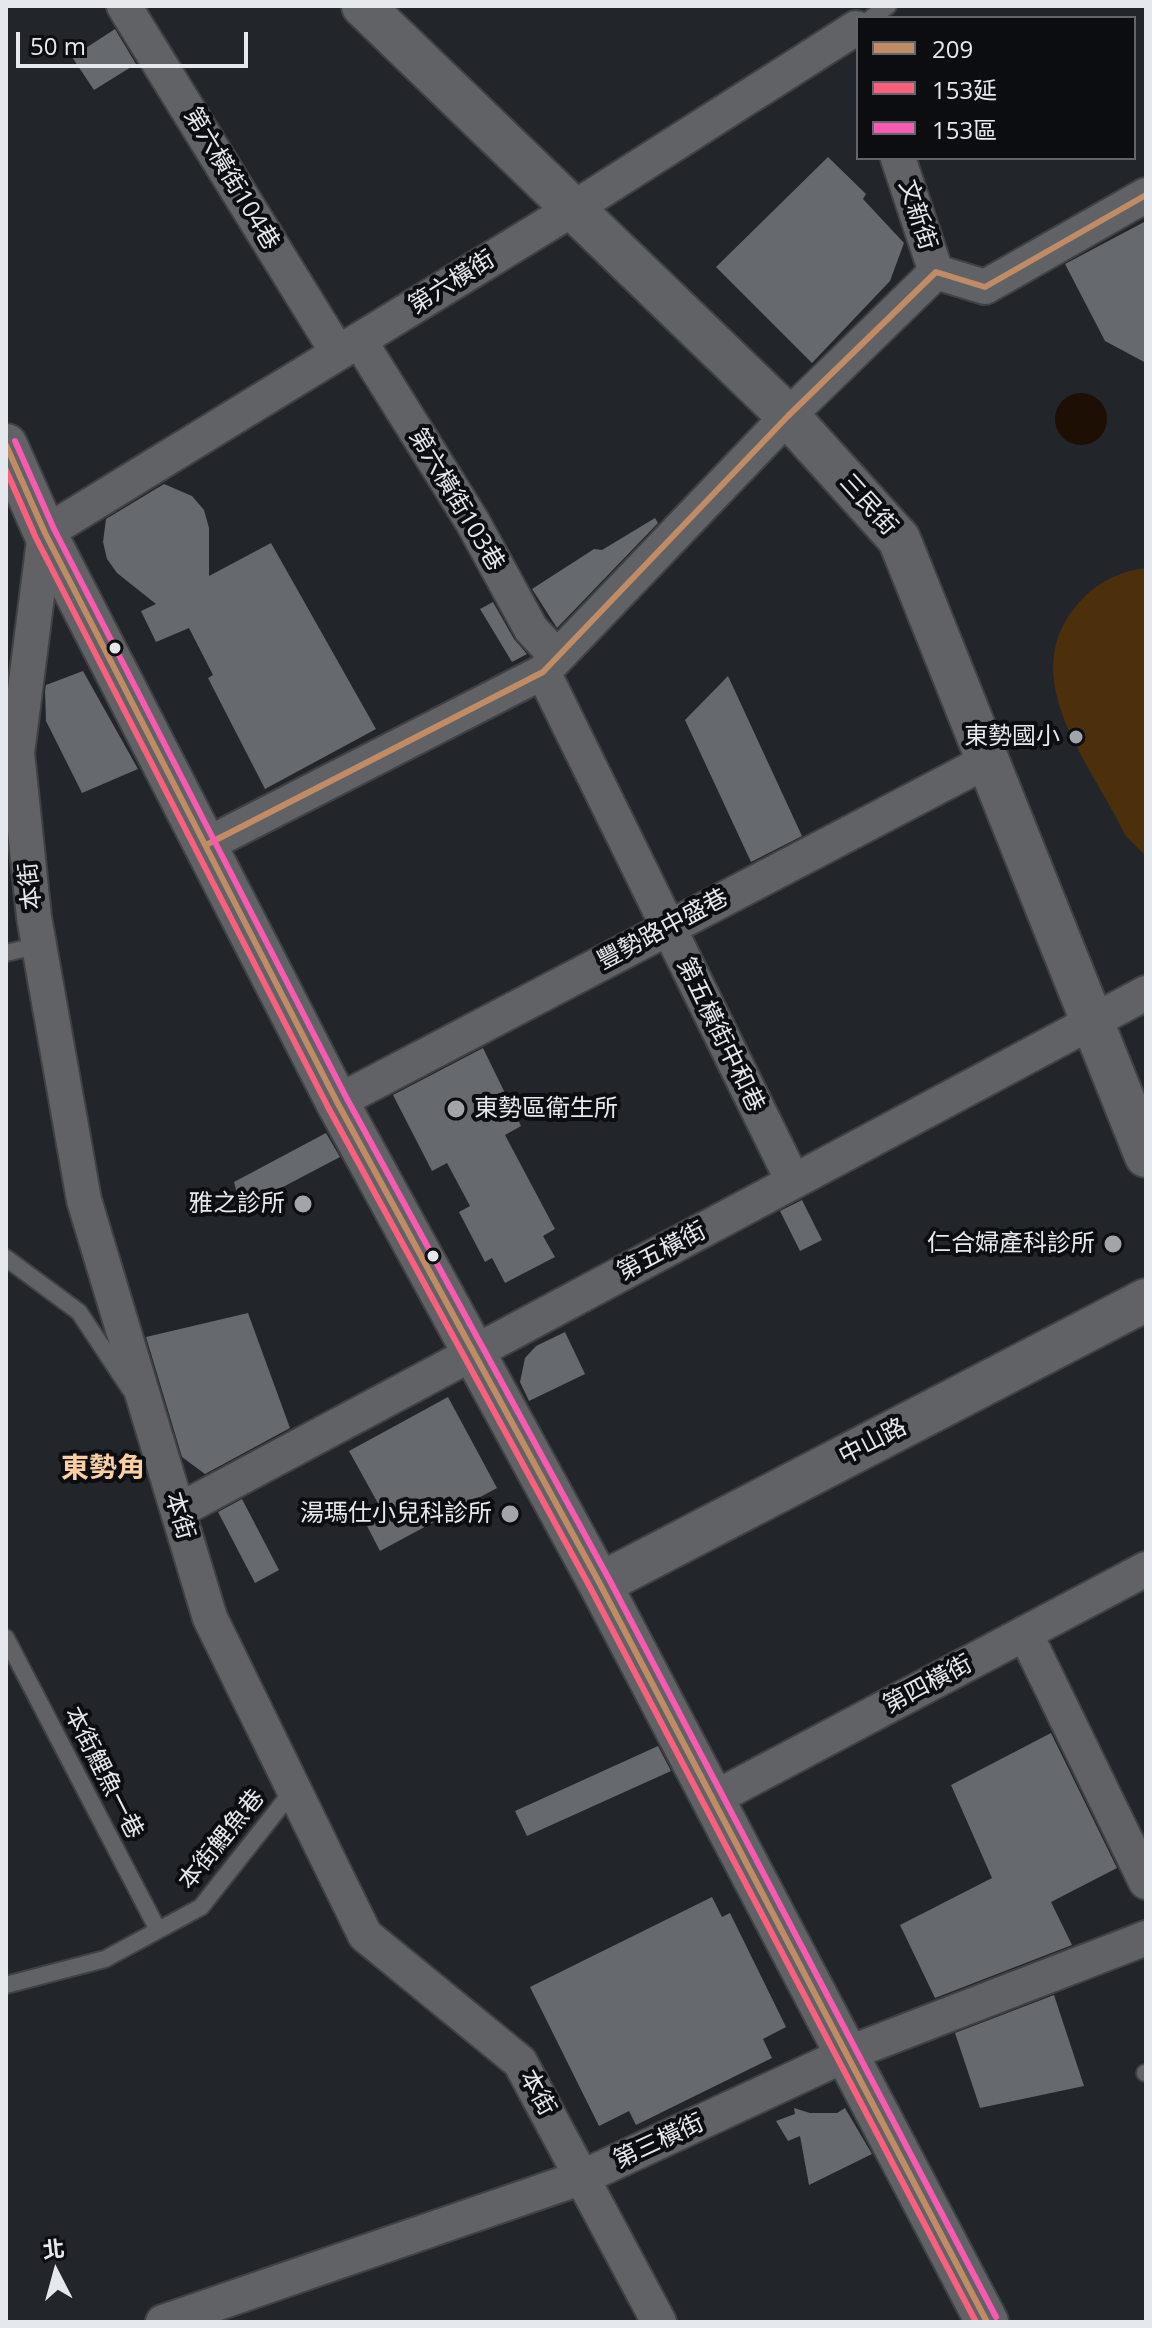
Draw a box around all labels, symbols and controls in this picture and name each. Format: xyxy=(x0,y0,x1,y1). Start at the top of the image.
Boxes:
scale bar xyxy=(20,16,252,66)
legend xyxy=(856,16,1136,160)
text: 50 m xyxy=(30,29,86,62)
text: 209 xyxy=(932,32,973,65)
text: 153延 xyxy=(932,73,997,106)
street label: 第六橫街104巷 xyxy=(177,103,285,255)
text: 153區 xyxy=(932,113,997,146)
street label: 文新街 xyxy=(892,176,942,254)
street label: 第六橫街 xyxy=(404,245,500,321)
street label: 第六橫街103巷 xyxy=(402,424,510,576)
street label: 三民街 xyxy=(833,469,903,541)
unlabelled marker xyxy=(107,640,123,656)
place label: 東勢國小 xyxy=(964,723,1060,751)
marker: 東勢國小 xyxy=(1067,728,1085,746)
street label: 本街 xyxy=(14,861,48,911)
street label: 豐勢路中盛巷 xyxy=(593,883,733,977)
street label: 第五橫街中和巷 xyxy=(670,953,770,1117)
place label: 東勢區衛生所 xyxy=(474,1095,618,1123)
marker: 東勢區衛生所 xyxy=(445,1098,467,1120)
place label: 雅之診所 xyxy=(189,1190,285,1218)
marker: 雅之診所 xyxy=(292,1193,314,1215)
street label: 第五橫街 xyxy=(613,1217,711,1287)
place label: 仁合婦產科診所 xyxy=(927,1230,1095,1258)
marker: 仁合婦產科診所 xyxy=(1102,1233,1124,1255)
unlabelled marker xyxy=(425,1248,441,1264)
street label: 中山路 xyxy=(834,1413,912,1471)
district label: 東勢角 xyxy=(61,1452,145,1486)
street label: 本街 xyxy=(158,1489,200,1543)
place label: 湯瑪仕小兒科診所 xyxy=(300,1500,492,1528)
marker: 湯瑪仕小兒科診所 xyxy=(499,1503,521,1525)
street label: 第四橫街 xyxy=(879,1650,977,1720)
street label: 本街鯉魚一巷 xyxy=(57,1702,149,1844)
street label: 本街鯉魚巷 xyxy=(173,1784,271,1896)
street label: 本街 xyxy=(513,2065,561,2121)
street label: 第三橫街 xyxy=(609,2109,709,2175)
north arrow xyxy=(16,2232,96,2312)
text: 北 xyxy=(41,2232,66,2264)

